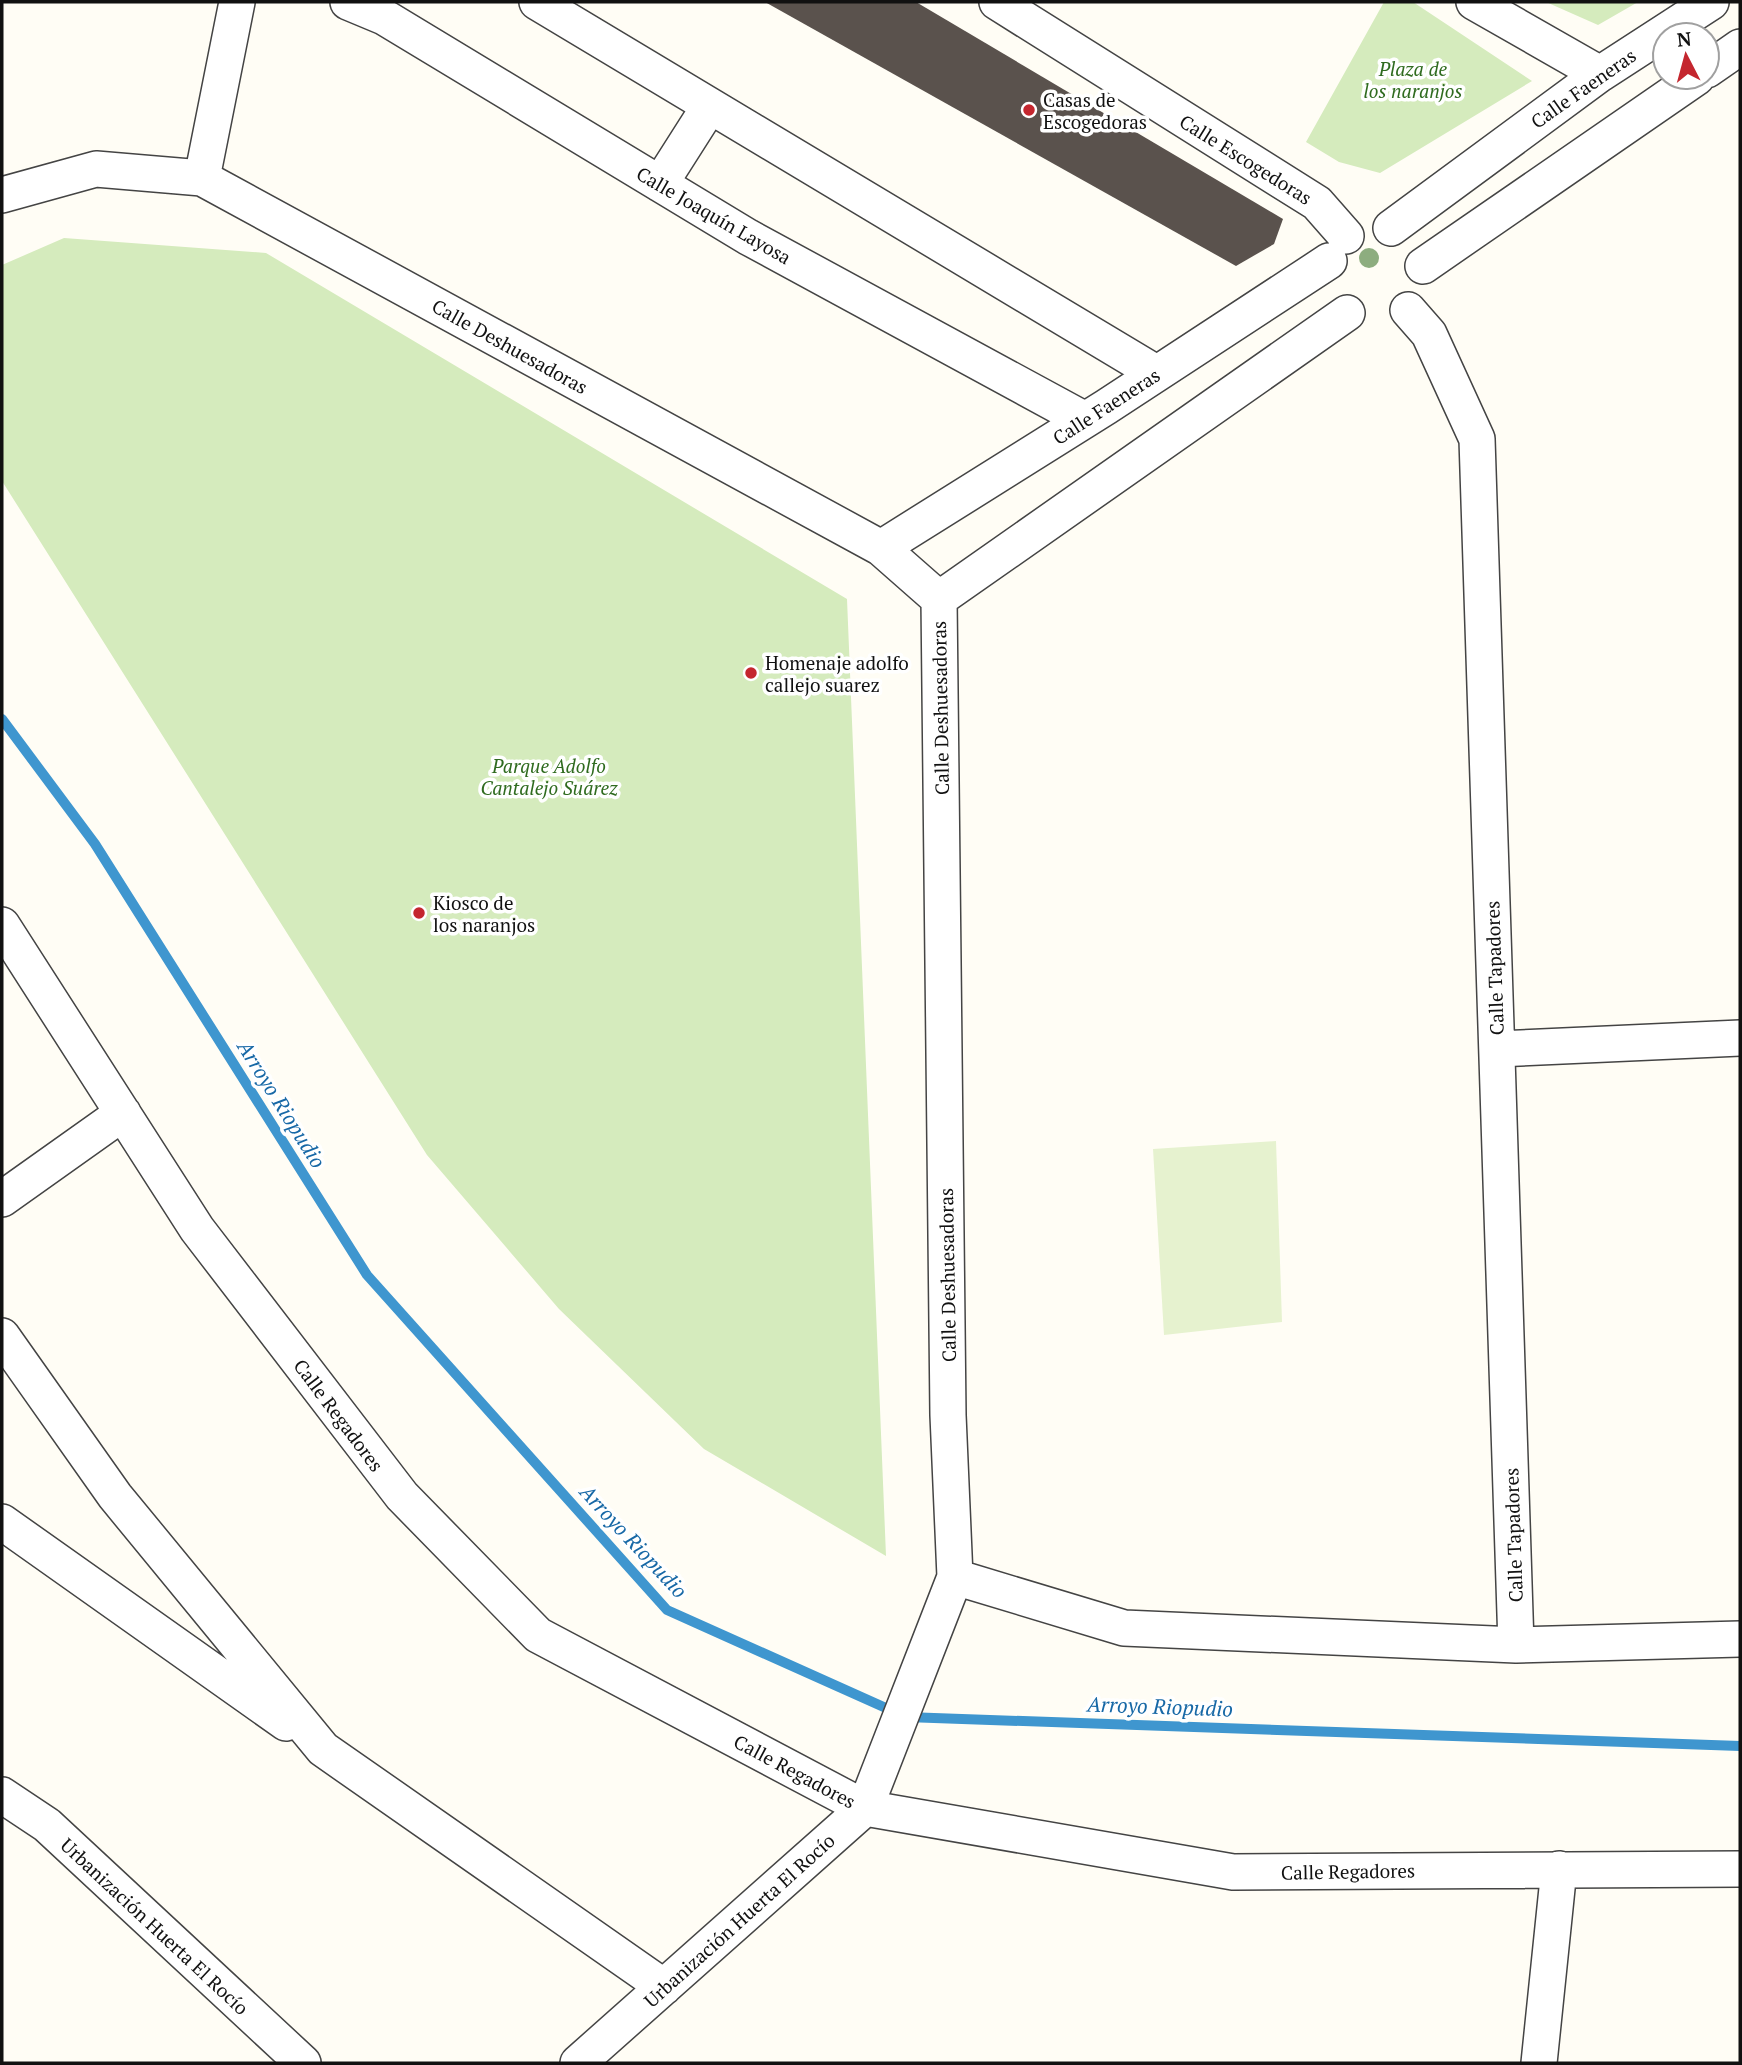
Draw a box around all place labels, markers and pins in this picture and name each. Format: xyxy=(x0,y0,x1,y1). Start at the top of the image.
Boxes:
place label: Casas de Escogedoras xyxy=(1043,87,1147,134)
marker: Casas de Escogedoras xyxy=(1021,102,1037,118)
place label: Homenaje adolfo callejo suarez xyxy=(765,650,909,697)
marker: Homenaje adolfo callejo suarez xyxy=(743,665,759,681)
place label: Kiosco de los naranjos xyxy=(433,890,535,937)
marker: Kiosco de los naranjos xyxy=(411,905,427,921)

